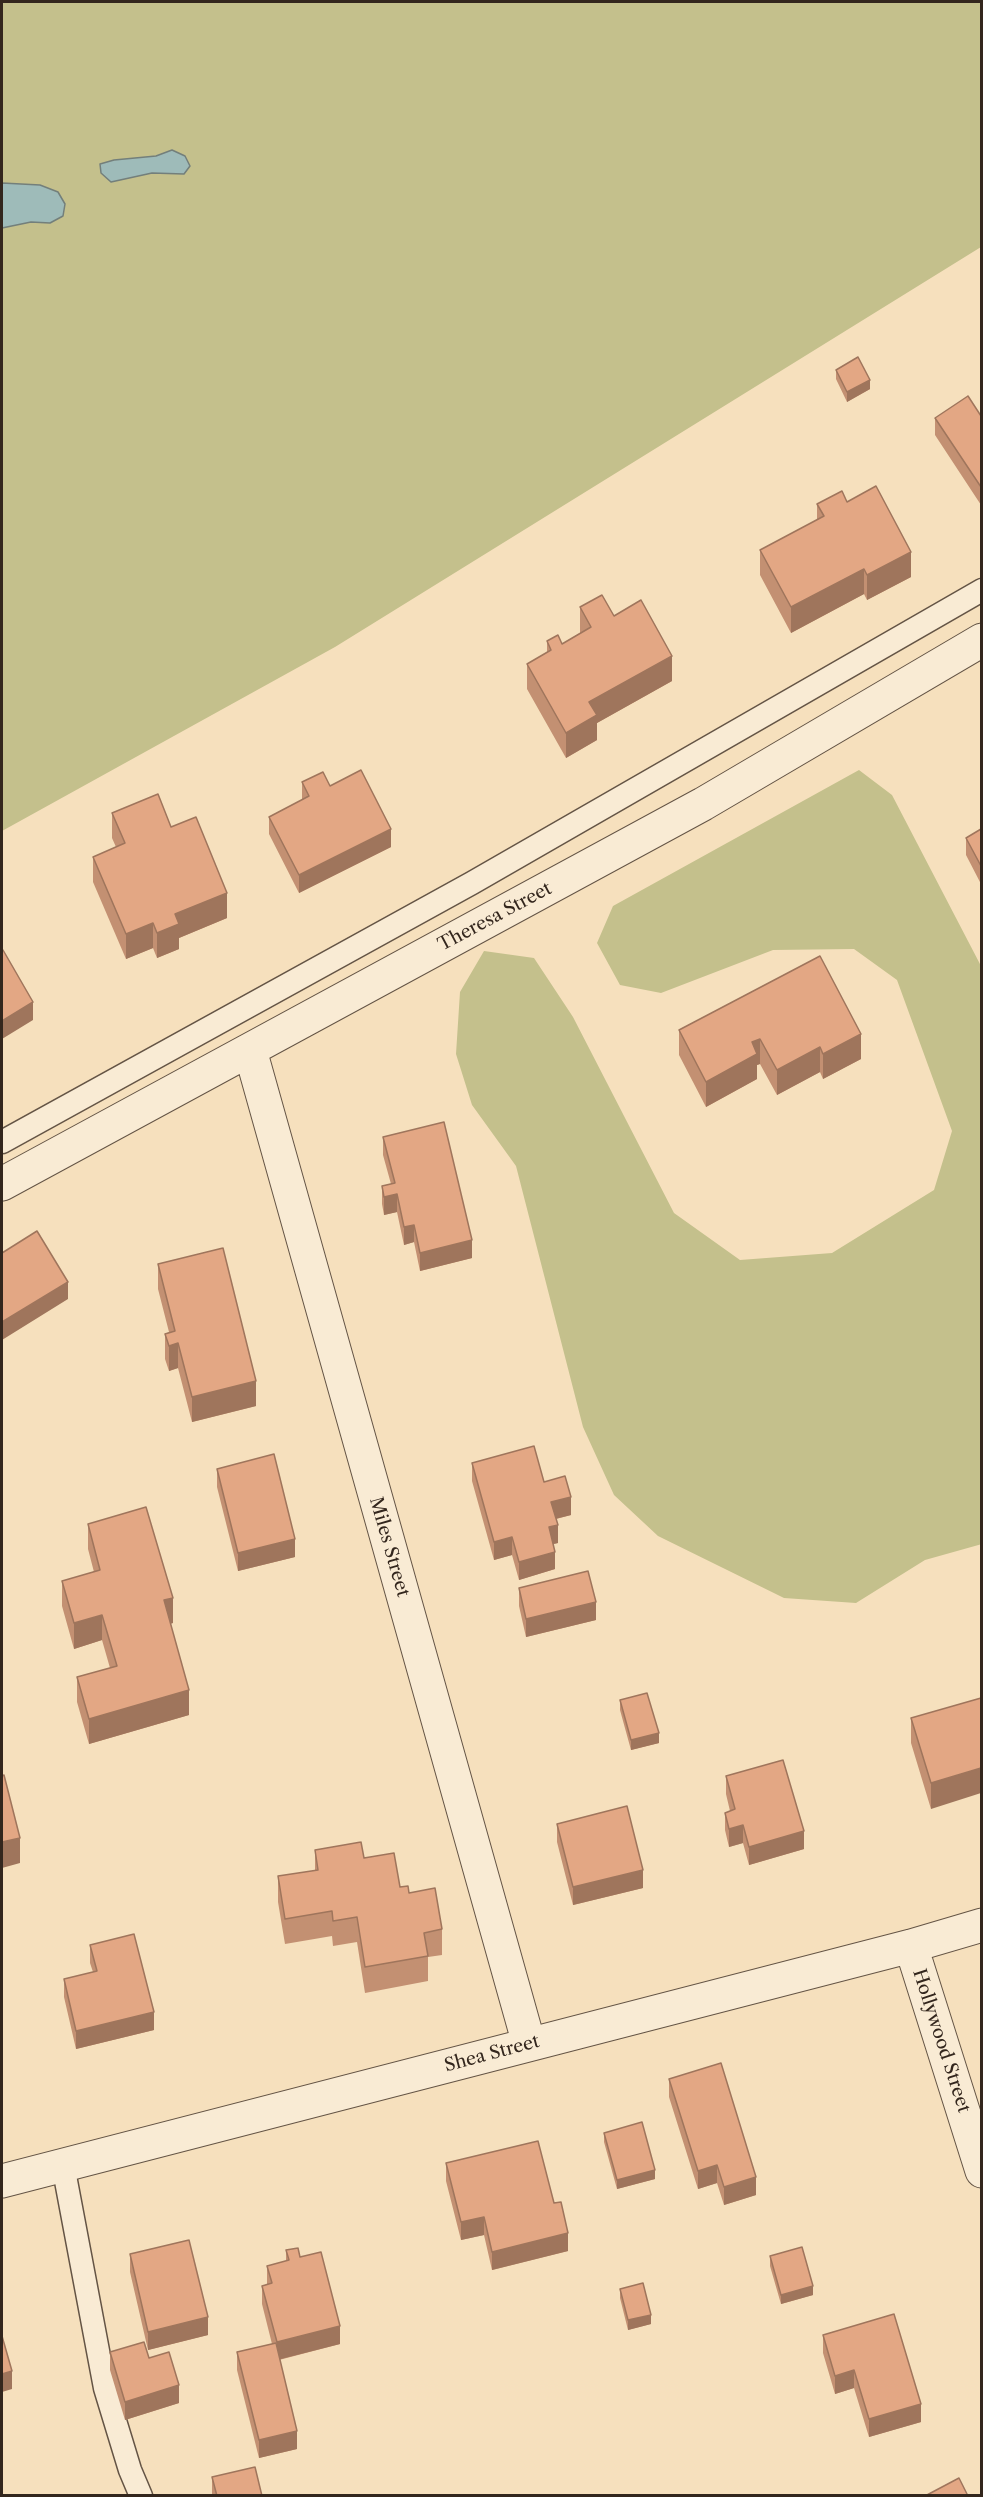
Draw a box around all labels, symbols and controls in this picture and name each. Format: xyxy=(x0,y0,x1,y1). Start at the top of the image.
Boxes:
street label: Theresa Street xyxy=(435,878,555,956)
street label: Miles Street xyxy=(364,1495,414,1599)
street label: Hollywood Street xyxy=(908,1966,974,2116)
street label: Shea Street xyxy=(442,2031,542,2077)

